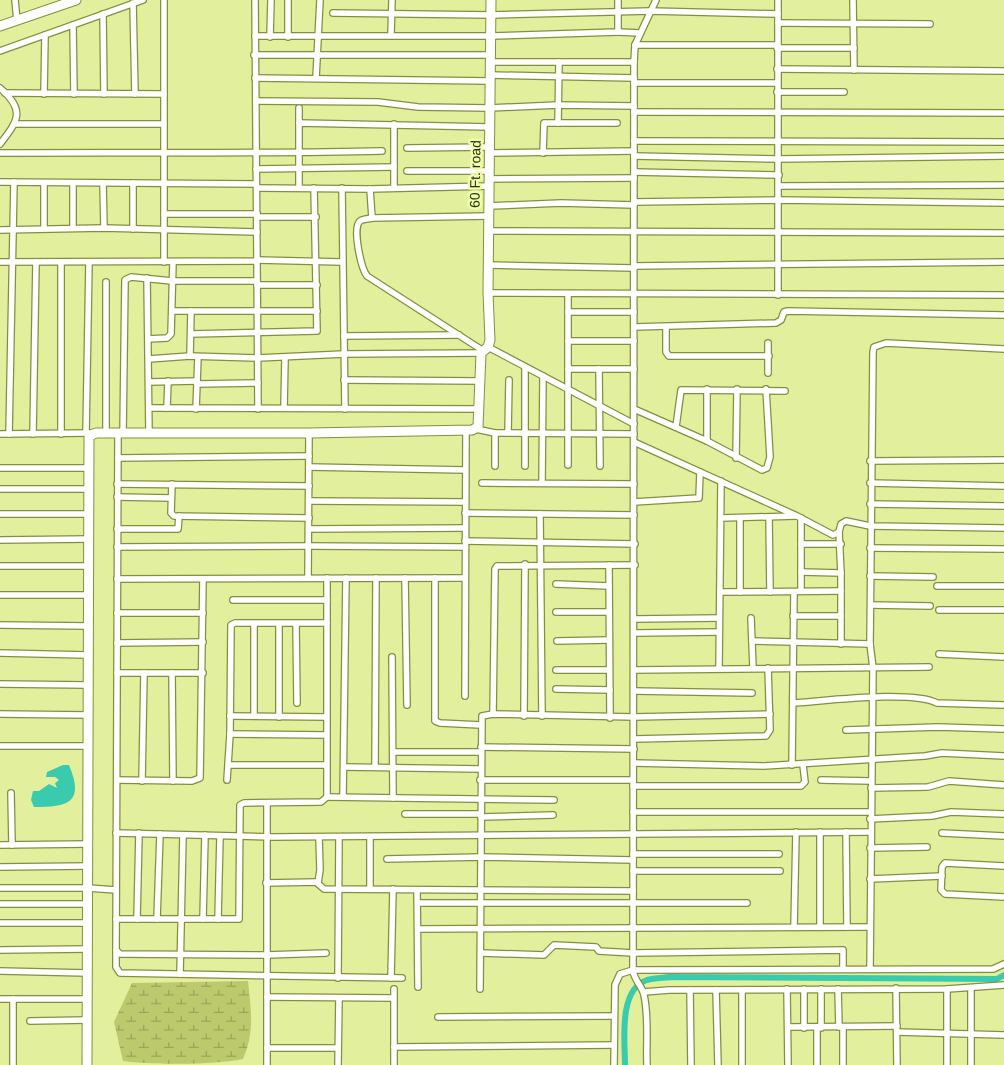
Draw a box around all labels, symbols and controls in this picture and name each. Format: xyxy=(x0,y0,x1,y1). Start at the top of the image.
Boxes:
street label: 60 Ft. road xyxy=(466,140,484,208)

